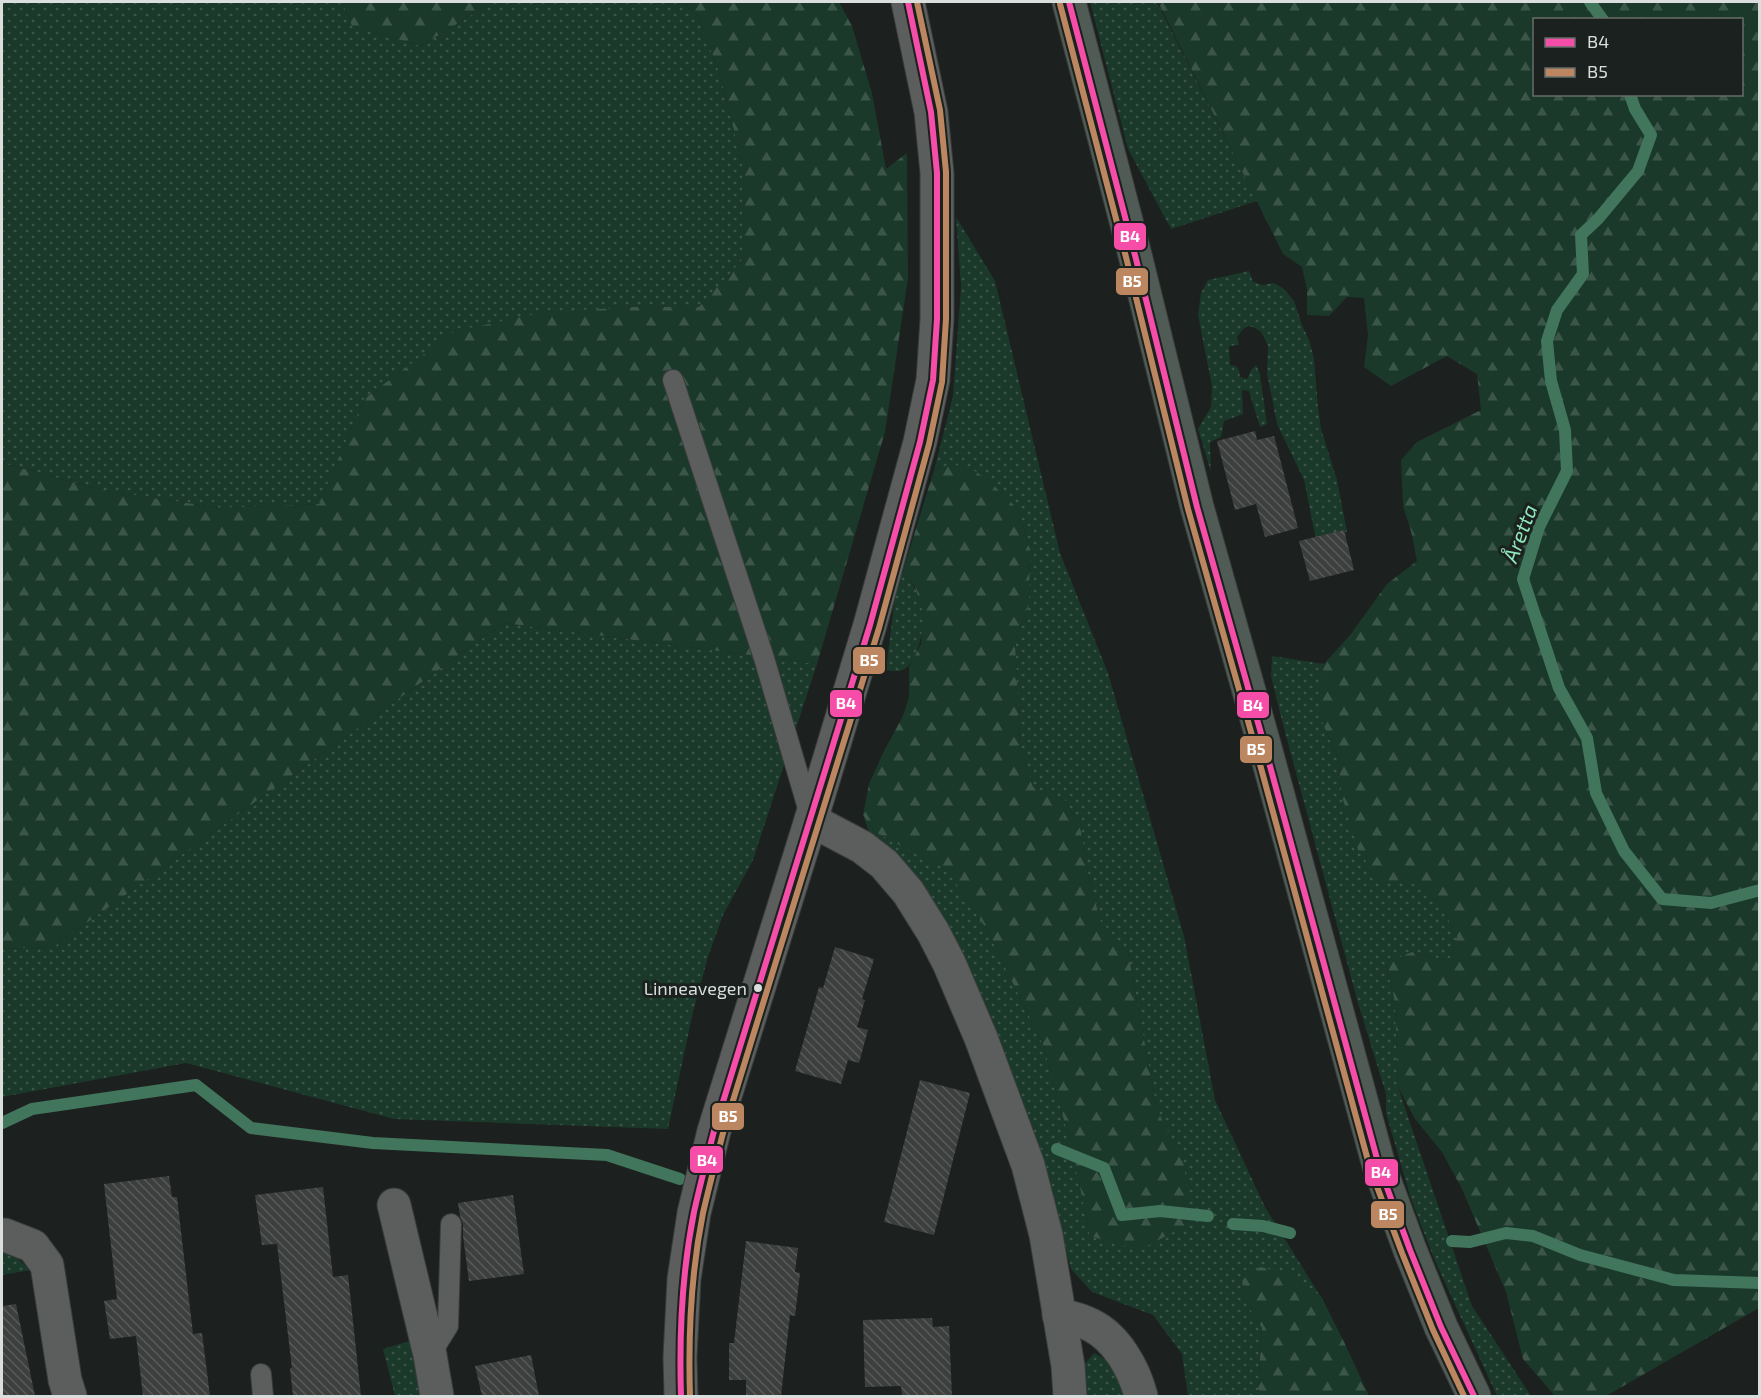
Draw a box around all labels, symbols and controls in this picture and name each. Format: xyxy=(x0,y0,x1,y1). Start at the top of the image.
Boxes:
legend xyxy=(1533,18,1743,96)
text: B4 xyxy=(1587,30,1609,52)
text: B5 xyxy=(1587,60,1608,82)
line badge: B4 xyxy=(1113,222,1147,251)
text: B4 xyxy=(1120,226,1140,245)
line badge: B5 xyxy=(1115,267,1149,296)
text: B5 xyxy=(1122,271,1142,290)
water label: Åretta xyxy=(1496,500,1541,567)
line badge: B5 xyxy=(852,646,886,675)
text: B5 xyxy=(859,650,879,669)
line badge: B4 xyxy=(829,689,863,718)
line badge: B4 xyxy=(1236,691,1270,719)
text: B4 xyxy=(836,693,856,712)
text: B4 xyxy=(1243,695,1263,714)
line badge: B5 xyxy=(1239,735,1273,764)
text: B5 xyxy=(1246,739,1266,758)
place label: Linneavegen xyxy=(644,977,747,999)
marker: Linneavegen xyxy=(752,982,764,994)
line badge: B5 xyxy=(711,1102,745,1131)
text: B5 xyxy=(718,1106,738,1125)
line badge: B4 xyxy=(689,1145,724,1174)
text: B4 xyxy=(697,1150,717,1169)
line badge: B4 xyxy=(1364,1158,1399,1187)
text: B4 xyxy=(1371,1162,1391,1181)
line badge: B5 xyxy=(1370,1200,1405,1229)
text: B5 xyxy=(1378,1204,1398,1223)

